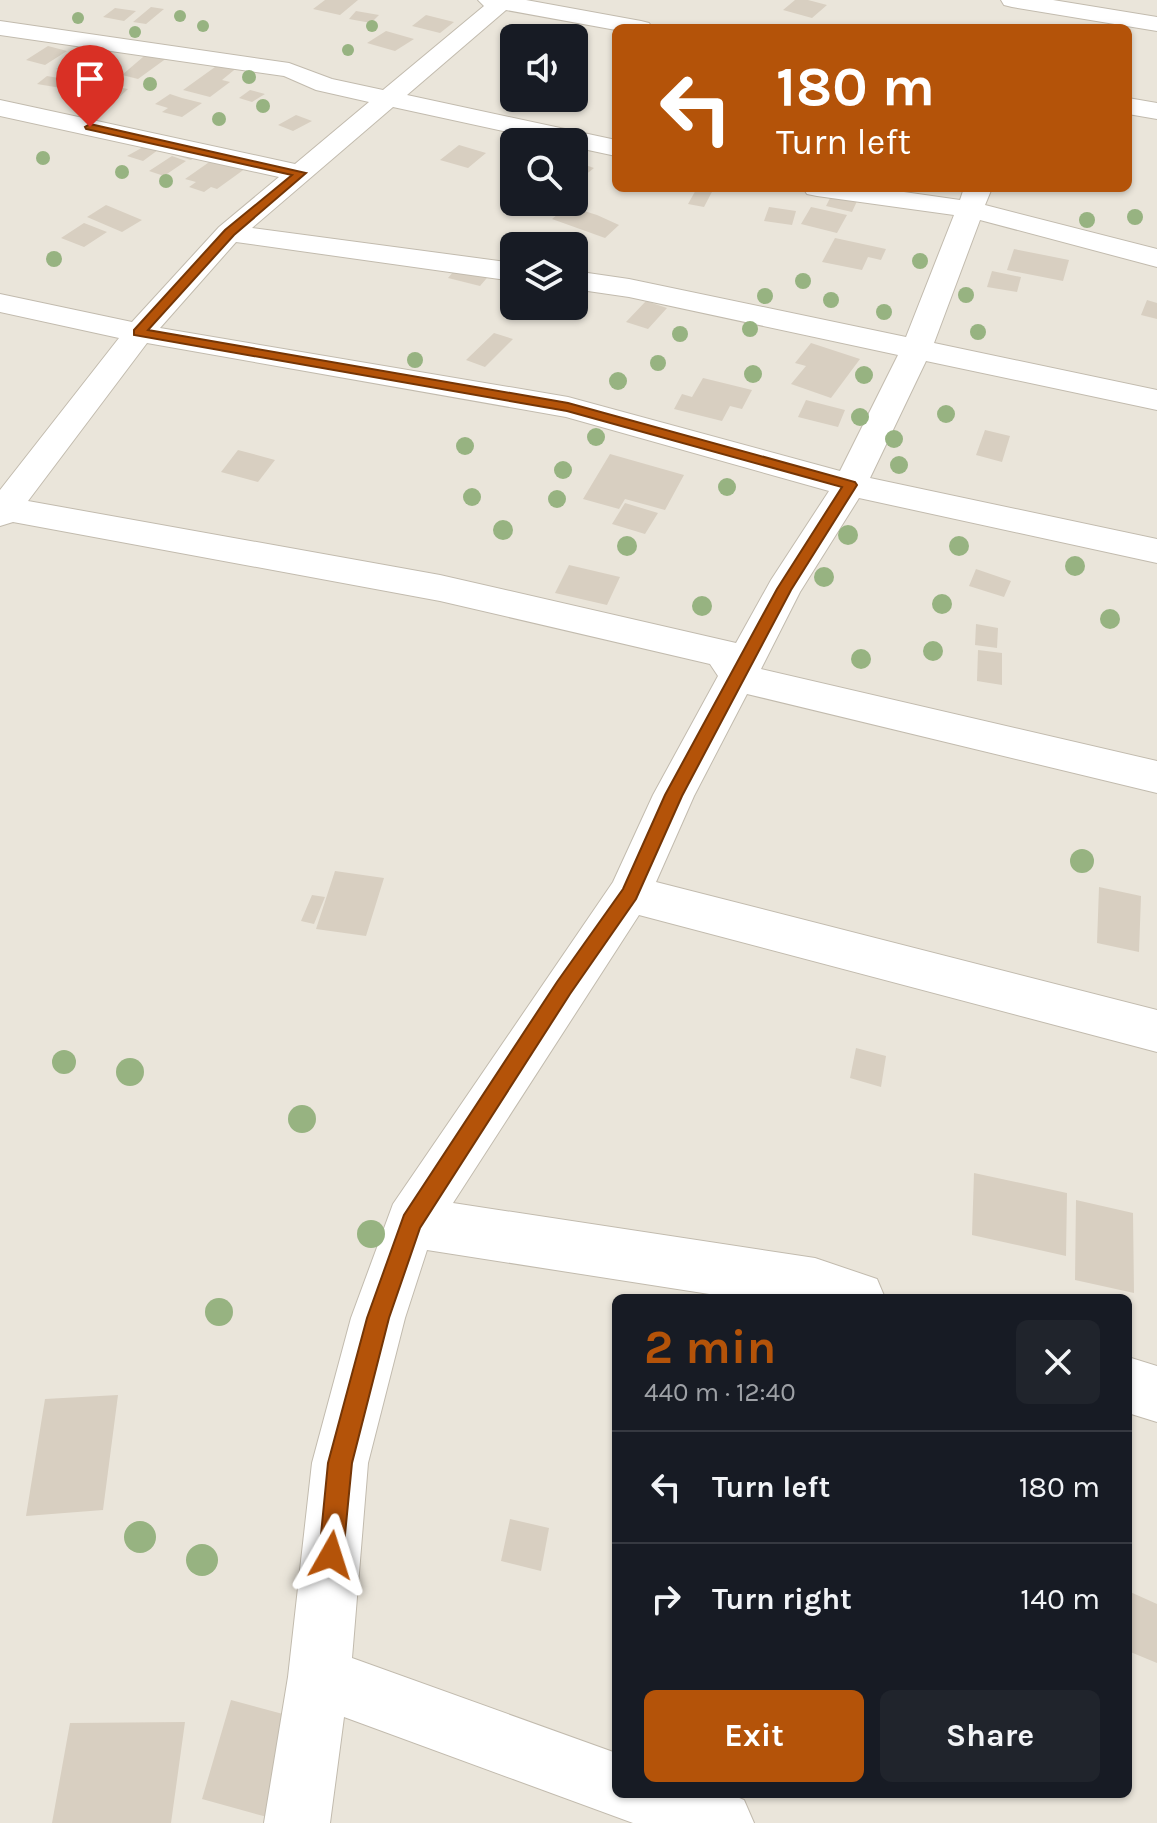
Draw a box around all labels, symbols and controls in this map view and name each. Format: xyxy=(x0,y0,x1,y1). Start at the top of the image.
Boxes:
map controls xyxy=(500,24,588,320)
button: sound xyxy=(500,24,588,112)
pin xyxy=(56,45,124,127)
text: 180 m xyxy=(776,54,935,119)
icon: left xyxy=(644,56,748,160)
icon: arrive xyxy=(68,57,112,101)
text: Turn left xyxy=(776,121,911,163)
button: search xyxy=(500,128,588,216)
button: layers xyxy=(500,232,588,320)
text: 2 min xyxy=(644,1319,776,1375)
button: close xyxy=(1016,1320,1100,1404)
text: 440 m · 12:40 xyxy=(644,1377,796,1408)
icon: left xyxy=(644,1465,688,1509)
text: Turn left xyxy=(712,1469,830,1505)
text: 180 m xyxy=(1019,1469,1100,1505)
position arrow xyxy=(289,1513,373,1597)
icon: right xyxy=(644,1577,688,1621)
text: Turn right xyxy=(712,1581,852,1617)
text: 140 m xyxy=(1020,1581,1100,1617)
button: Exit xyxy=(644,1690,864,1782)
button: Share xyxy=(880,1690,1100,1782)

